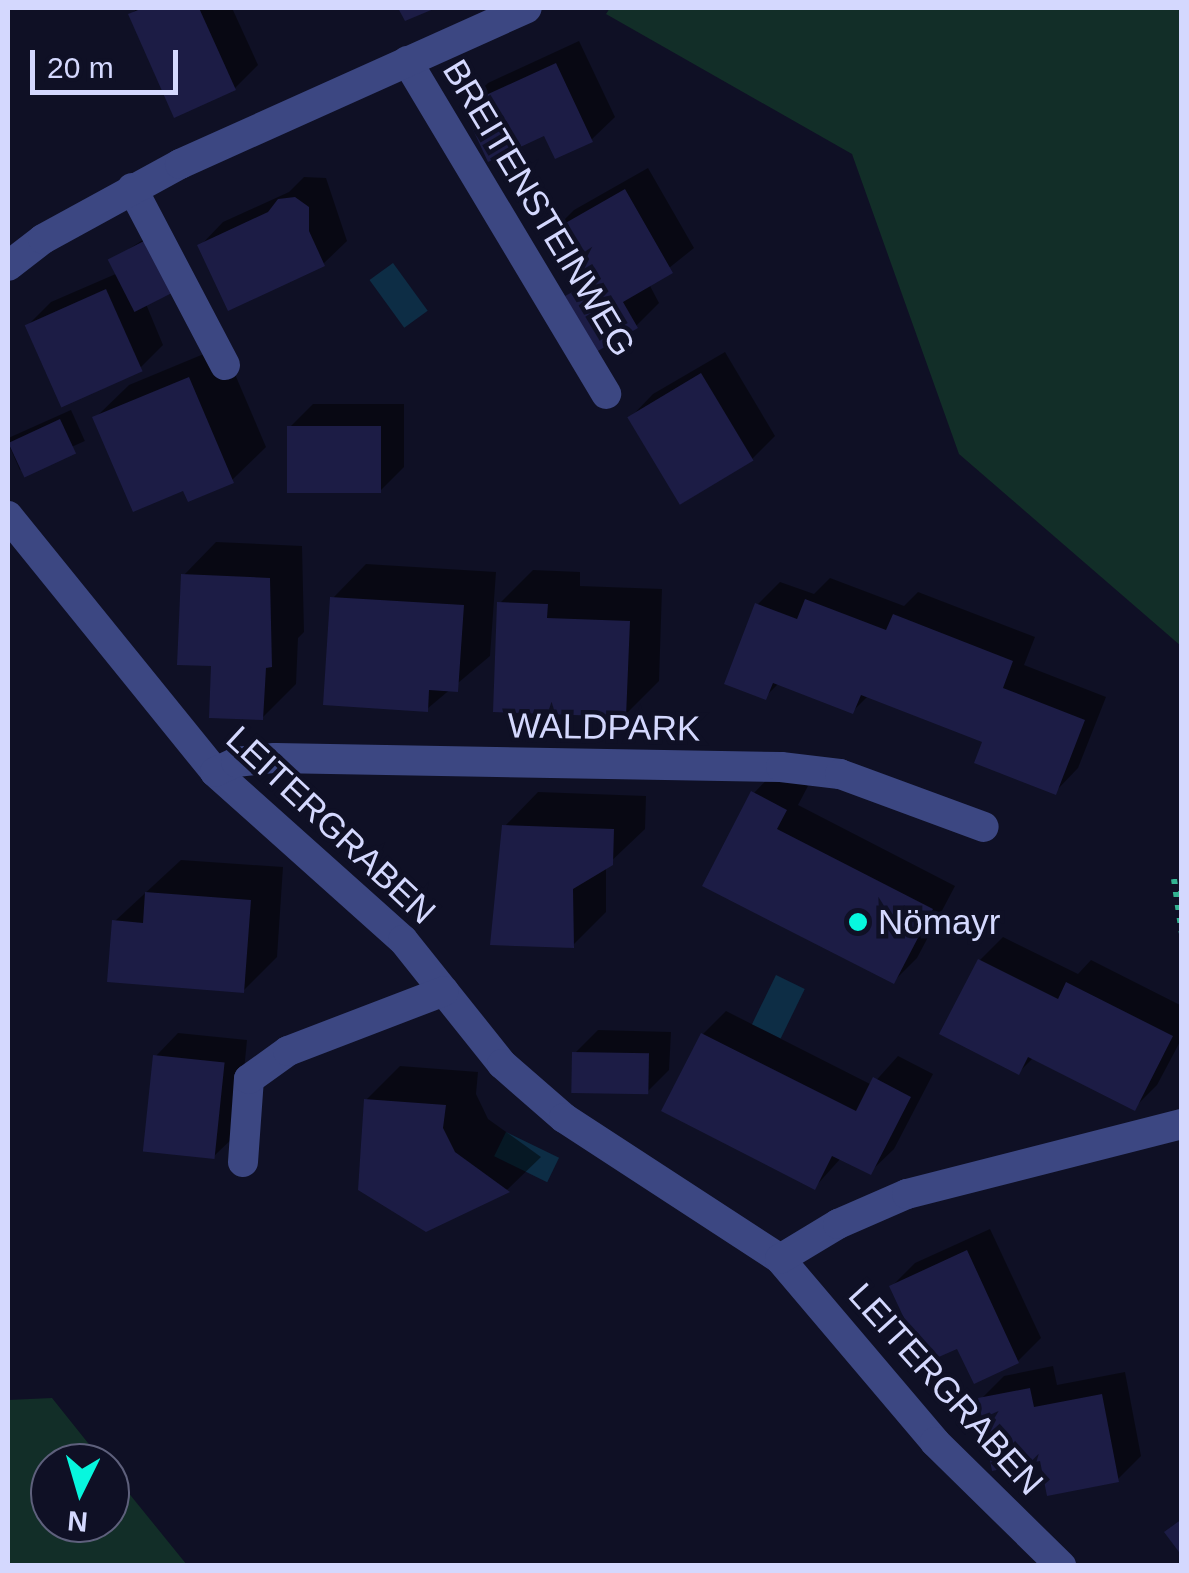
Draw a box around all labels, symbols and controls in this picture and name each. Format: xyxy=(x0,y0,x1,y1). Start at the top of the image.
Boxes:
scale bar xyxy=(35,30,182,92)
text: 20 m xyxy=(47,51,114,84)
street label: BREITENSTEINWEG xyxy=(434,52,644,364)
street label: WALDPARK xyxy=(507,704,701,750)
street label: LEITERGRABEN xyxy=(218,717,444,933)
place label: Nömayr xyxy=(878,901,1001,943)
marker: Nömayr xyxy=(847,911,869,933)
street label: LEITERGRABEN xyxy=(840,1274,1052,1504)
north arrow xyxy=(30,1443,130,1543)
text: N xyxy=(66,1505,89,1538)

